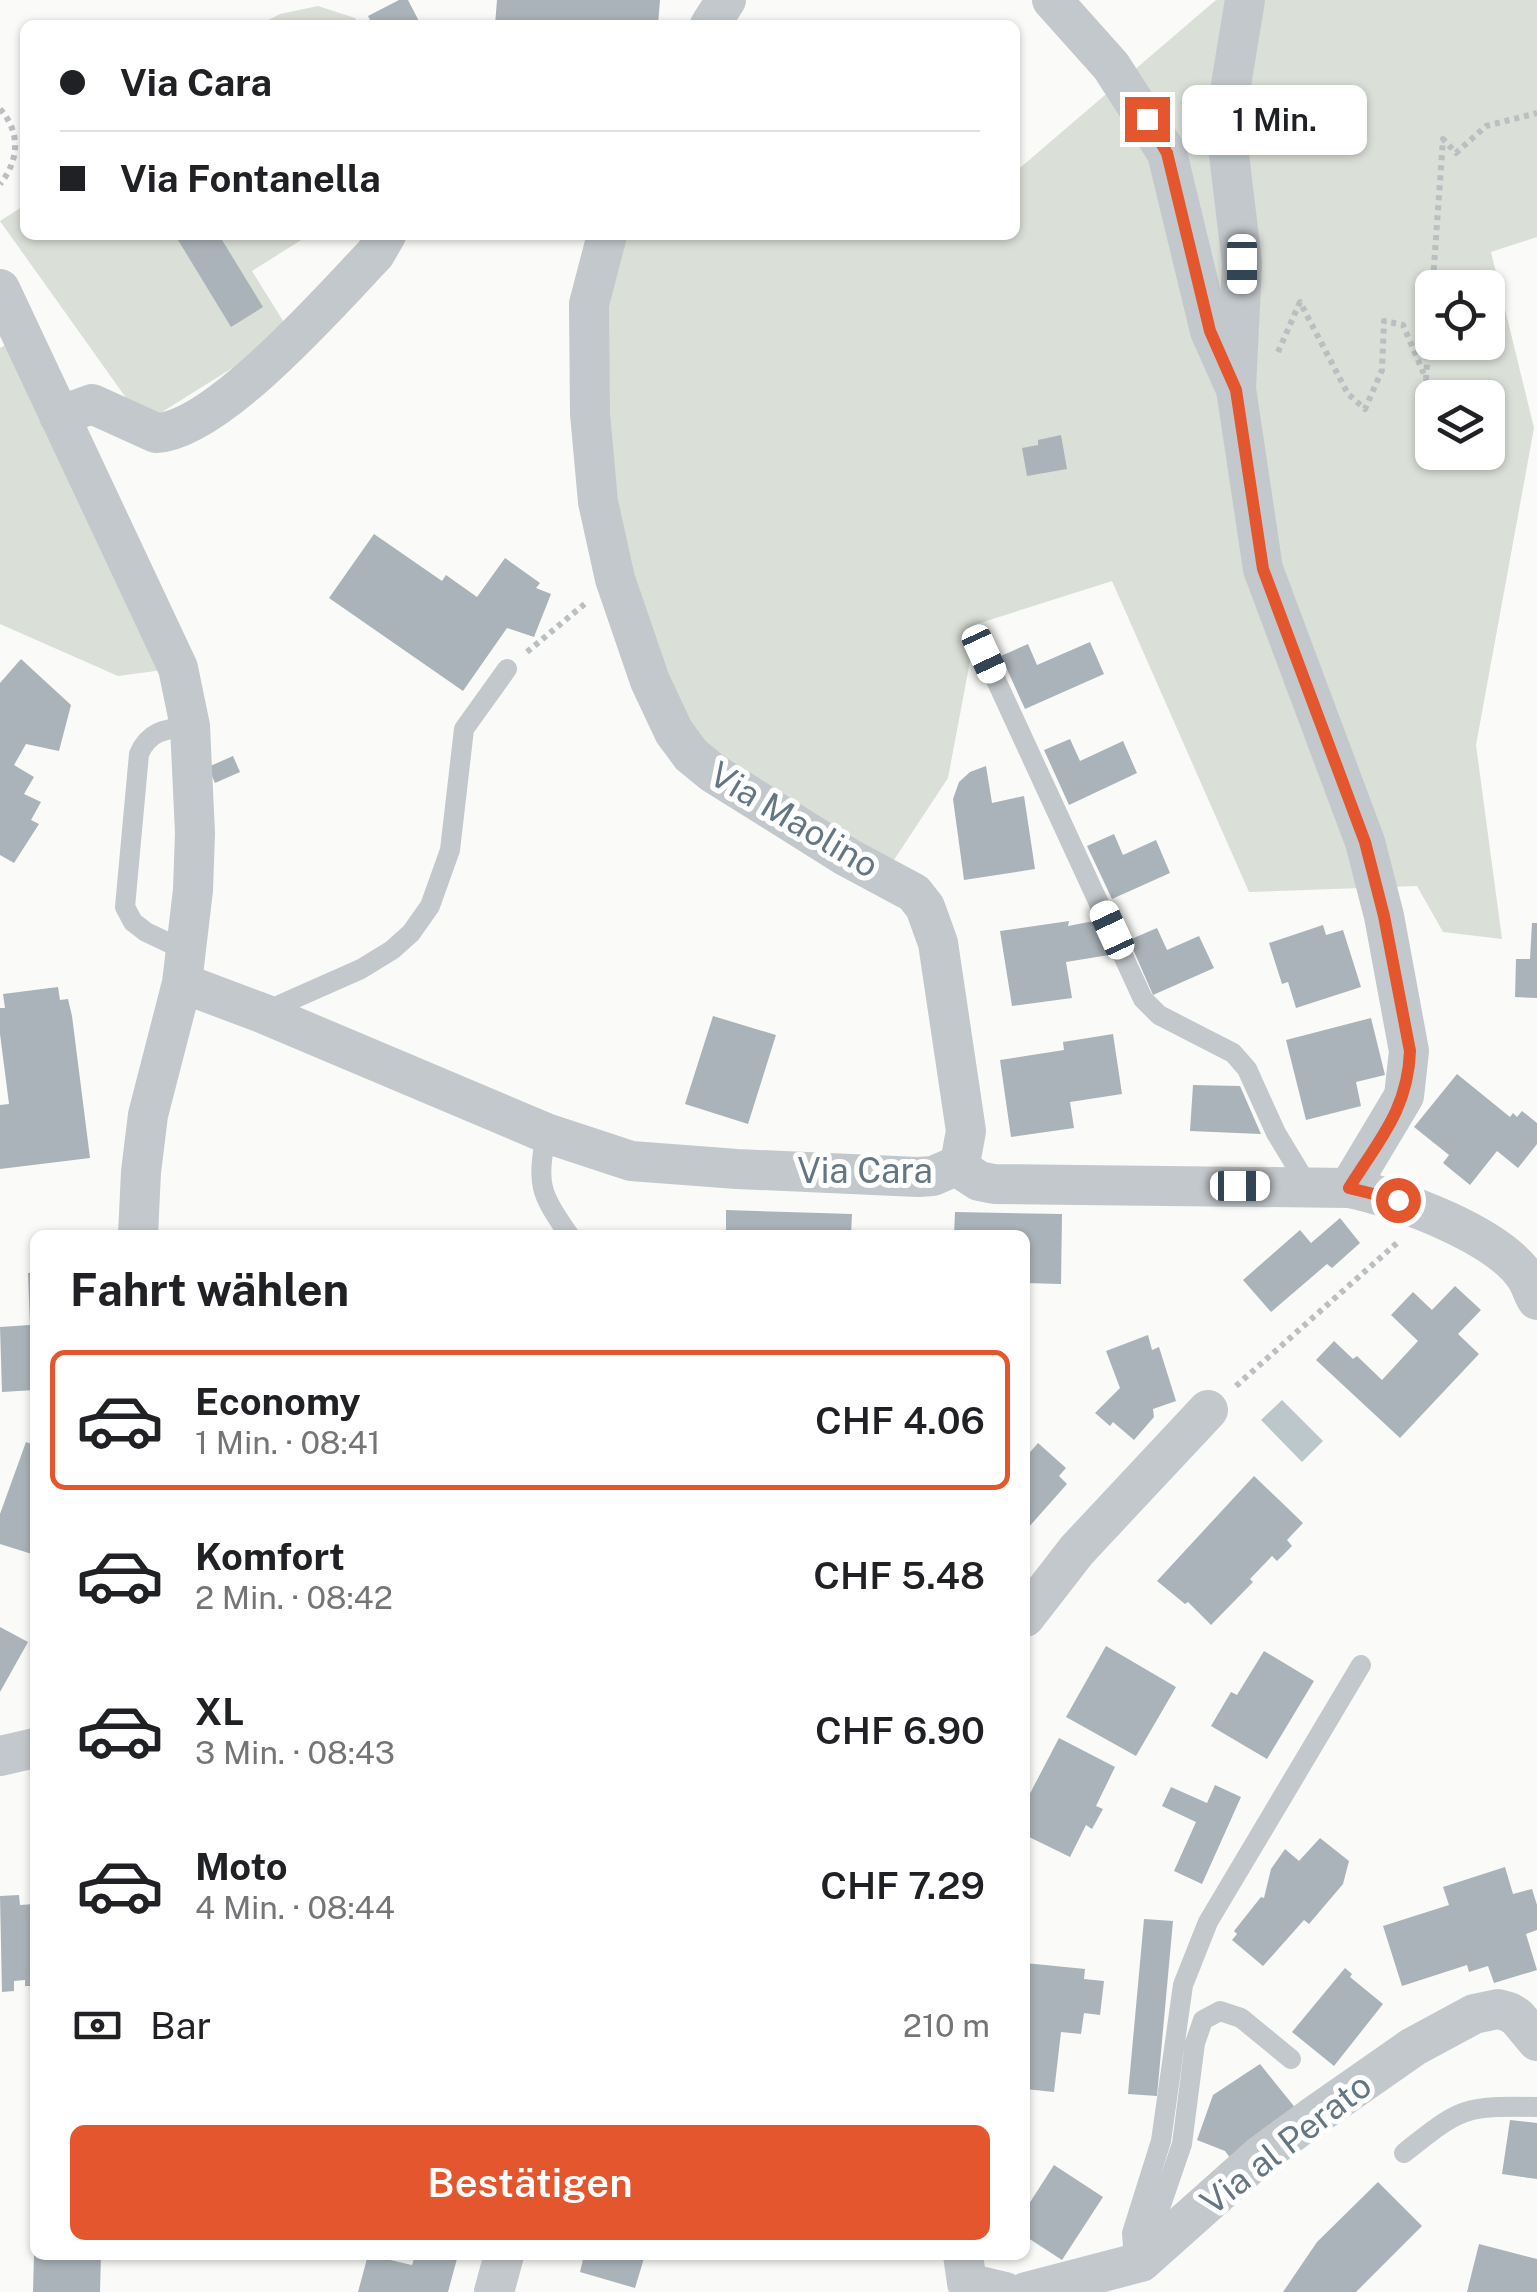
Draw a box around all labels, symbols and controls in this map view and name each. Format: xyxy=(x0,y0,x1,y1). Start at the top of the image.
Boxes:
text: Via Cara xyxy=(120,60,272,105)
callout: 1 Min. xyxy=(1182,84,1367,154)
route end xyxy=(1125,97,1170,142)
text: 1 Min. xyxy=(1232,101,1317,138)
text: Via Fontanella xyxy=(120,156,381,201)
car xyxy=(1227,234,1257,294)
map controls xyxy=(1415,270,1505,470)
button: locate xyxy=(1415,270,1505,360)
button: layers xyxy=(1415,380,1505,470)
car xyxy=(958,620,1010,688)
street label: Via Maolino xyxy=(703,753,886,886)
car xyxy=(1086,896,1138,964)
street label: Via Cara xyxy=(797,1150,933,1191)
car xyxy=(1210,1171,1270,1201)
route start xyxy=(1376,1178,1421,1223)
text: Fahrt wählen xyxy=(70,1263,349,1316)
icon: car xyxy=(75,1375,165,1465)
text: Economy xyxy=(195,1379,361,1424)
text: CHF 4.06 xyxy=(815,1398,985,1443)
text: 1 Min. · 08:41 xyxy=(195,1424,381,1461)
icon: car xyxy=(75,1530,165,1620)
text: Komfort xyxy=(195,1534,345,1579)
text: CHF 5.48 xyxy=(813,1553,985,1598)
text: 2 Min. · 08:42 xyxy=(195,1579,393,1616)
icon: car xyxy=(75,1685,165,1775)
text: XL xyxy=(195,1689,244,1734)
text: CHF 6.90 xyxy=(815,1708,985,1753)
text: 3 Min. · 08:43 xyxy=(195,1734,395,1771)
icon: car xyxy=(75,1840,165,1930)
text: Moto xyxy=(195,1844,288,1889)
text: CHF 7.29 xyxy=(820,1863,985,1908)
text: 4 Min. · 08:44 xyxy=(195,1889,395,1926)
icon: cash xyxy=(70,1998,125,2053)
text: Bar xyxy=(150,2003,211,2048)
text: 210 m xyxy=(903,2007,990,2044)
street label: Via al Perato xyxy=(1192,2064,1379,2223)
button: Bestätigen xyxy=(70,2125,990,2240)

